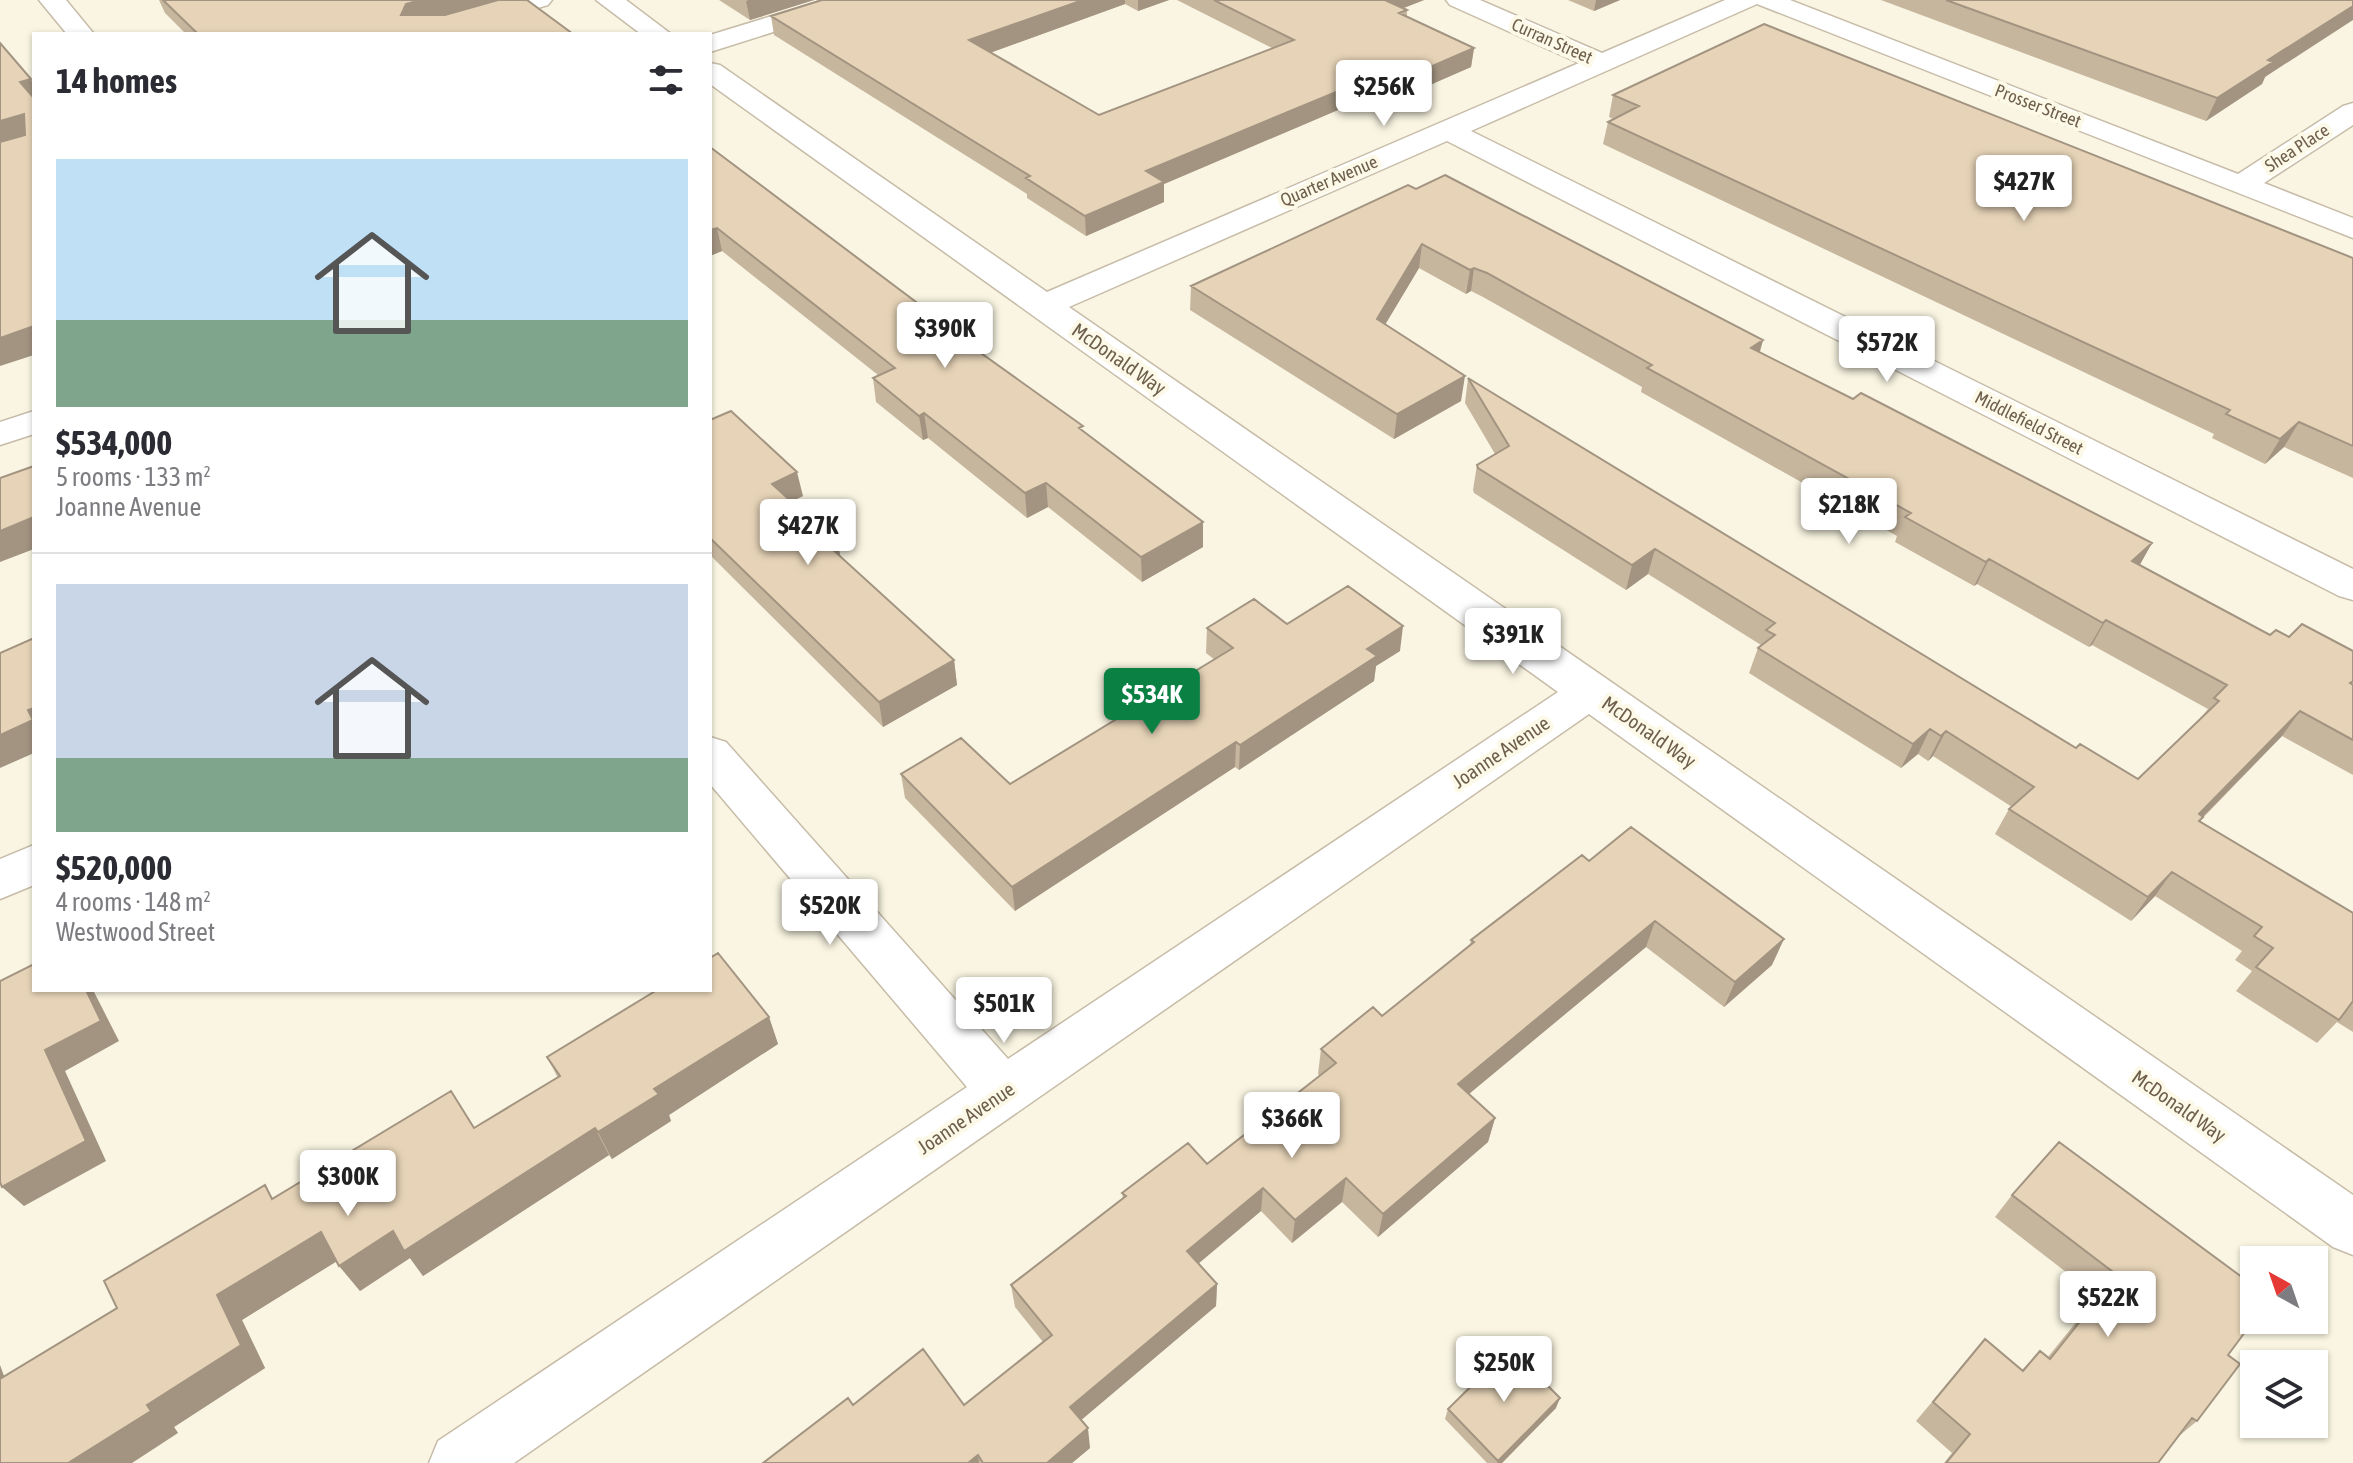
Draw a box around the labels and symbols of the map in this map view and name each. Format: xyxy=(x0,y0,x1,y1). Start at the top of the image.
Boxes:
street label: Curran Street xyxy=(1509,13,1596,68)
pin: $256K xyxy=(1328,60,1440,128)
street label: Prosser Street xyxy=(1992,79,2084,132)
street label: Shea Place xyxy=(2261,119,2333,176)
street label: Quarter Avenue xyxy=(1277,151,1381,210)
pin: $427K xyxy=(1968,155,2080,223)
pin: $390K xyxy=(889,302,1001,370)
pin: $572K xyxy=(1831,316,1943,384)
street label: McDonald Way xyxy=(1068,318,1171,399)
street label: Middlefield Street xyxy=(1972,386,2087,459)
pin: $218K xyxy=(1793,478,1905,546)
pin: $427K xyxy=(752,499,864,567)
pin: $391K xyxy=(1457,608,1569,676)
pin: $534K xyxy=(1096,668,1208,736)
street label: McDonald Way xyxy=(1598,691,1701,772)
street label: Joanne Avenue xyxy=(1448,711,1553,792)
pin: $520K xyxy=(774,879,886,947)
pin: $501K xyxy=(948,977,1060,1045)
street label: McDonald Way xyxy=(2128,1065,2231,1146)
street label: Joanne Avenue xyxy=(913,1077,1018,1158)
pin: $366K xyxy=(1236,1092,1348,1160)
pin: $300K xyxy=(292,1150,404,1218)
north arrow xyxy=(2240,1246,2328,1334)
pin: $522K xyxy=(2052,1271,2164,1339)
pin: $250K xyxy=(1448,1336,1560,1404)

